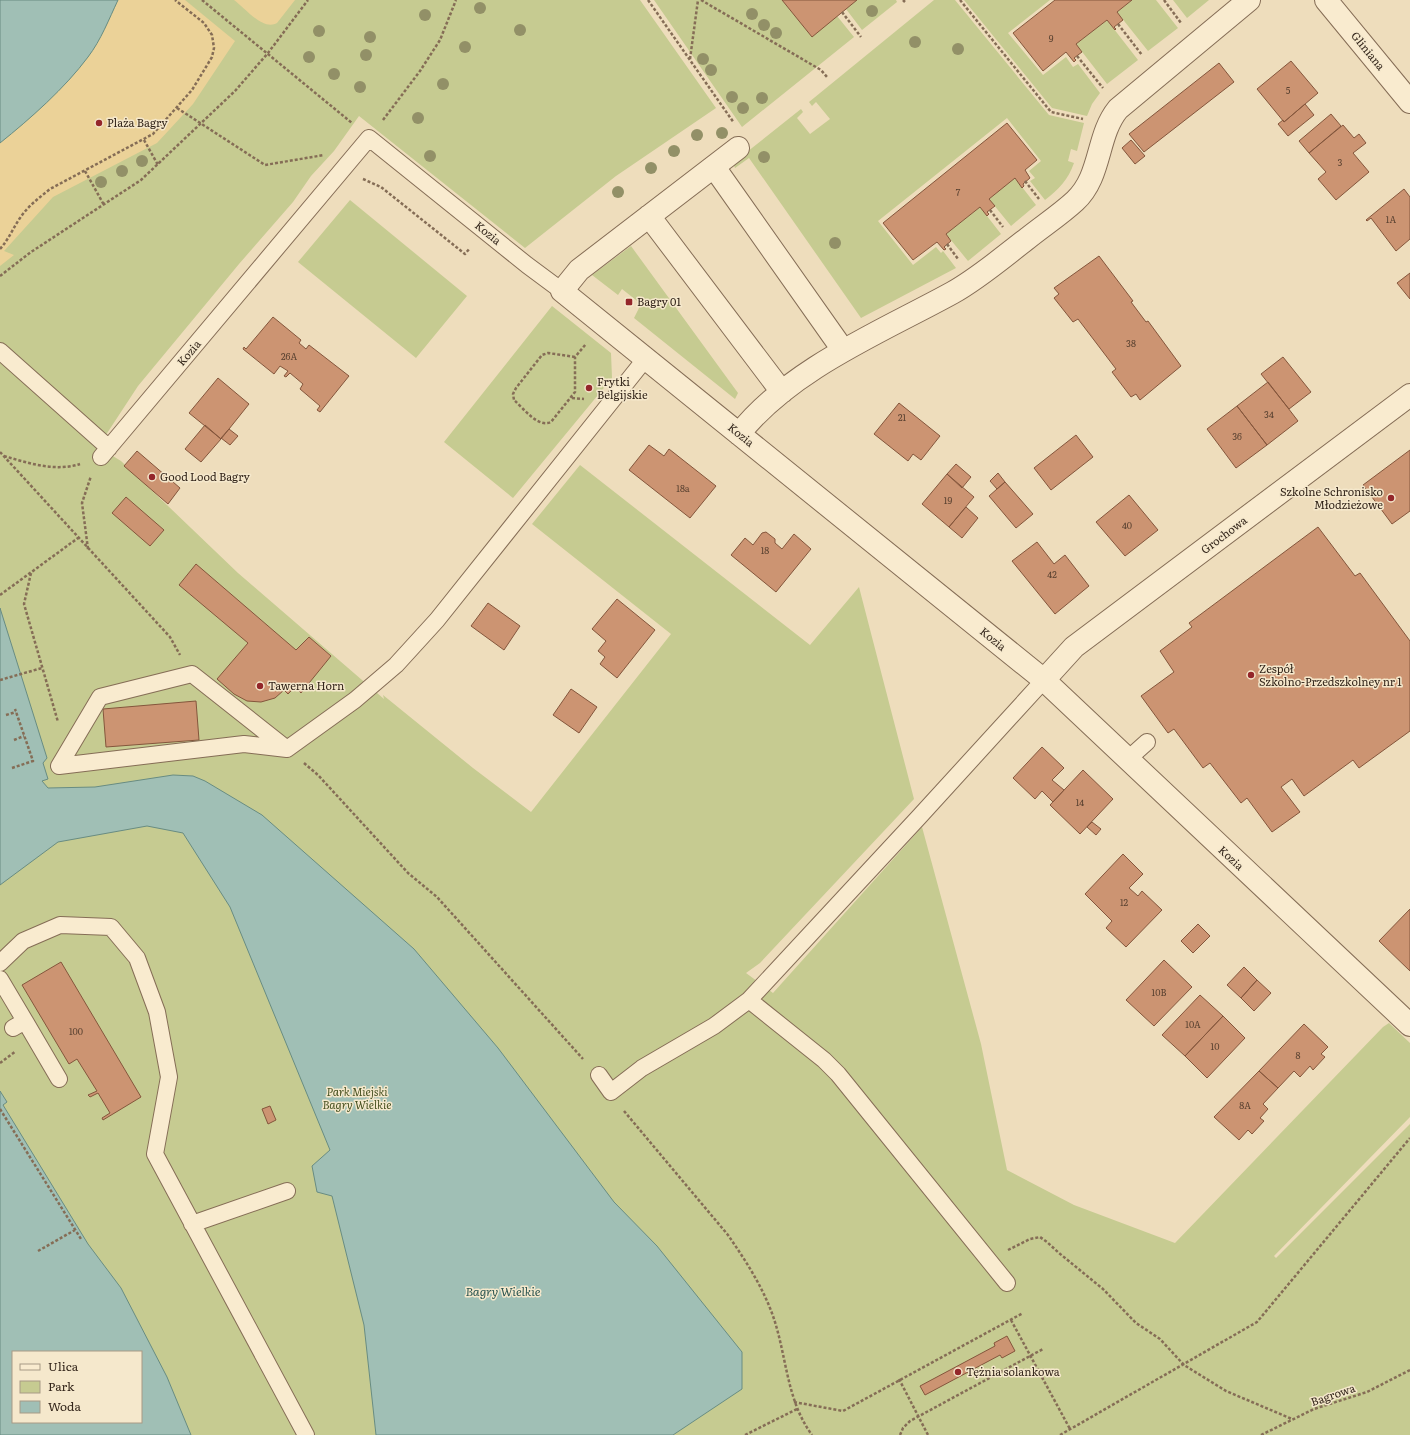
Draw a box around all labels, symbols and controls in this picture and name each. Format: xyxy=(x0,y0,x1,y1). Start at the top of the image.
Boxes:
street label: Gliniana xyxy=(1348,28,1389,73)
house number: 9 xyxy=(1049,31,1054,45)
house number: 5 xyxy=(1286,83,1291,97)
place label: Plaża Bagry xyxy=(107,114,168,130)
marker: Plaża Bagry xyxy=(94,118,104,128)
house number: 3 xyxy=(1338,155,1343,169)
house number: 7 xyxy=(956,185,961,199)
house number: 1A xyxy=(1386,212,1397,226)
street label: Kozia xyxy=(472,217,505,248)
place label: Bagry 01 xyxy=(637,293,681,309)
marker: Bagry 01 xyxy=(624,297,634,307)
street label: Kozia xyxy=(173,336,204,369)
house number: 38 xyxy=(1126,336,1136,350)
house number: 26A xyxy=(281,349,297,363)
place label: Frytki Belgijskie xyxy=(597,373,648,402)
marker: Frytki Belgijskie xyxy=(584,383,594,393)
house number: 34 xyxy=(1264,407,1274,421)
house number: 21 xyxy=(898,410,906,424)
street label: Kozia xyxy=(725,419,758,450)
house number: 36 xyxy=(1232,429,1242,443)
place label: Good Lood Bagry xyxy=(160,468,250,484)
marker: Good Lood Bagry xyxy=(147,472,157,482)
house number: 18a xyxy=(676,481,690,495)
place label: Szkolne Schronisko Młodzieżowe xyxy=(1280,483,1383,512)
house number: 19 xyxy=(944,493,952,507)
marker: Szkolne Schronisko Młodzieżowe xyxy=(1386,493,1396,503)
street label: Grochowa xyxy=(1197,512,1250,557)
house number: 40 xyxy=(1122,518,1132,532)
house number: 18 xyxy=(761,543,769,557)
house number: 42 xyxy=(1047,567,1057,581)
street label: Kozia xyxy=(977,623,1010,654)
place label: Zespół Szkolno-Przedszkolney nr 1 xyxy=(1259,660,1402,689)
marker: Zespół Szkolno-Przedszkolney nr 1 xyxy=(1246,670,1256,680)
place label: Tawerna Horn xyxy=(268,677,344,693)
marker: Tawerna Horn xyxy=(255,681,265,691)
house number: 14 xyxy=(1076,795,1084,809)
street label: Kozia xyxy=(1215,841,1248,873)
house number: 12 xyxy=(1120,895,1129,909)
house number: 10B xyxy=(1152,985,1166,999)
house number: 10A xyxy=(1185,1017,1201,1031)
house number: 100 xyxy=(69,1024,83,1038)
house number: 10 xyxy=(1211,1039,1219,1053)
house number: 8 xyxy=(1296,1048,1301,1062)
park label: Park Miejski Bagry Wielkie xyxy=(323,1083,391,1112)
house number: 8A xyxy=(1239,1098,1251,1112)
water label: Bagry Wielkie xyxy=(465,1282,541,1300)
legend xyxy=(12,1351,142,1423)
text: Ulica xyxy=(48,1357,79,1375)
place label: Tężnia solankowa xyxy=(966,1363,1060,1379)
marker: Tężnia solankowa xyxy=(953,1367,963,1377)
text: Park xyxy=(48,1377,75,1395)
street label: Bagrowa xyxy=(1308,1379,1357,1409)
text: Woda xyxy=(48,1397,81,1415)

